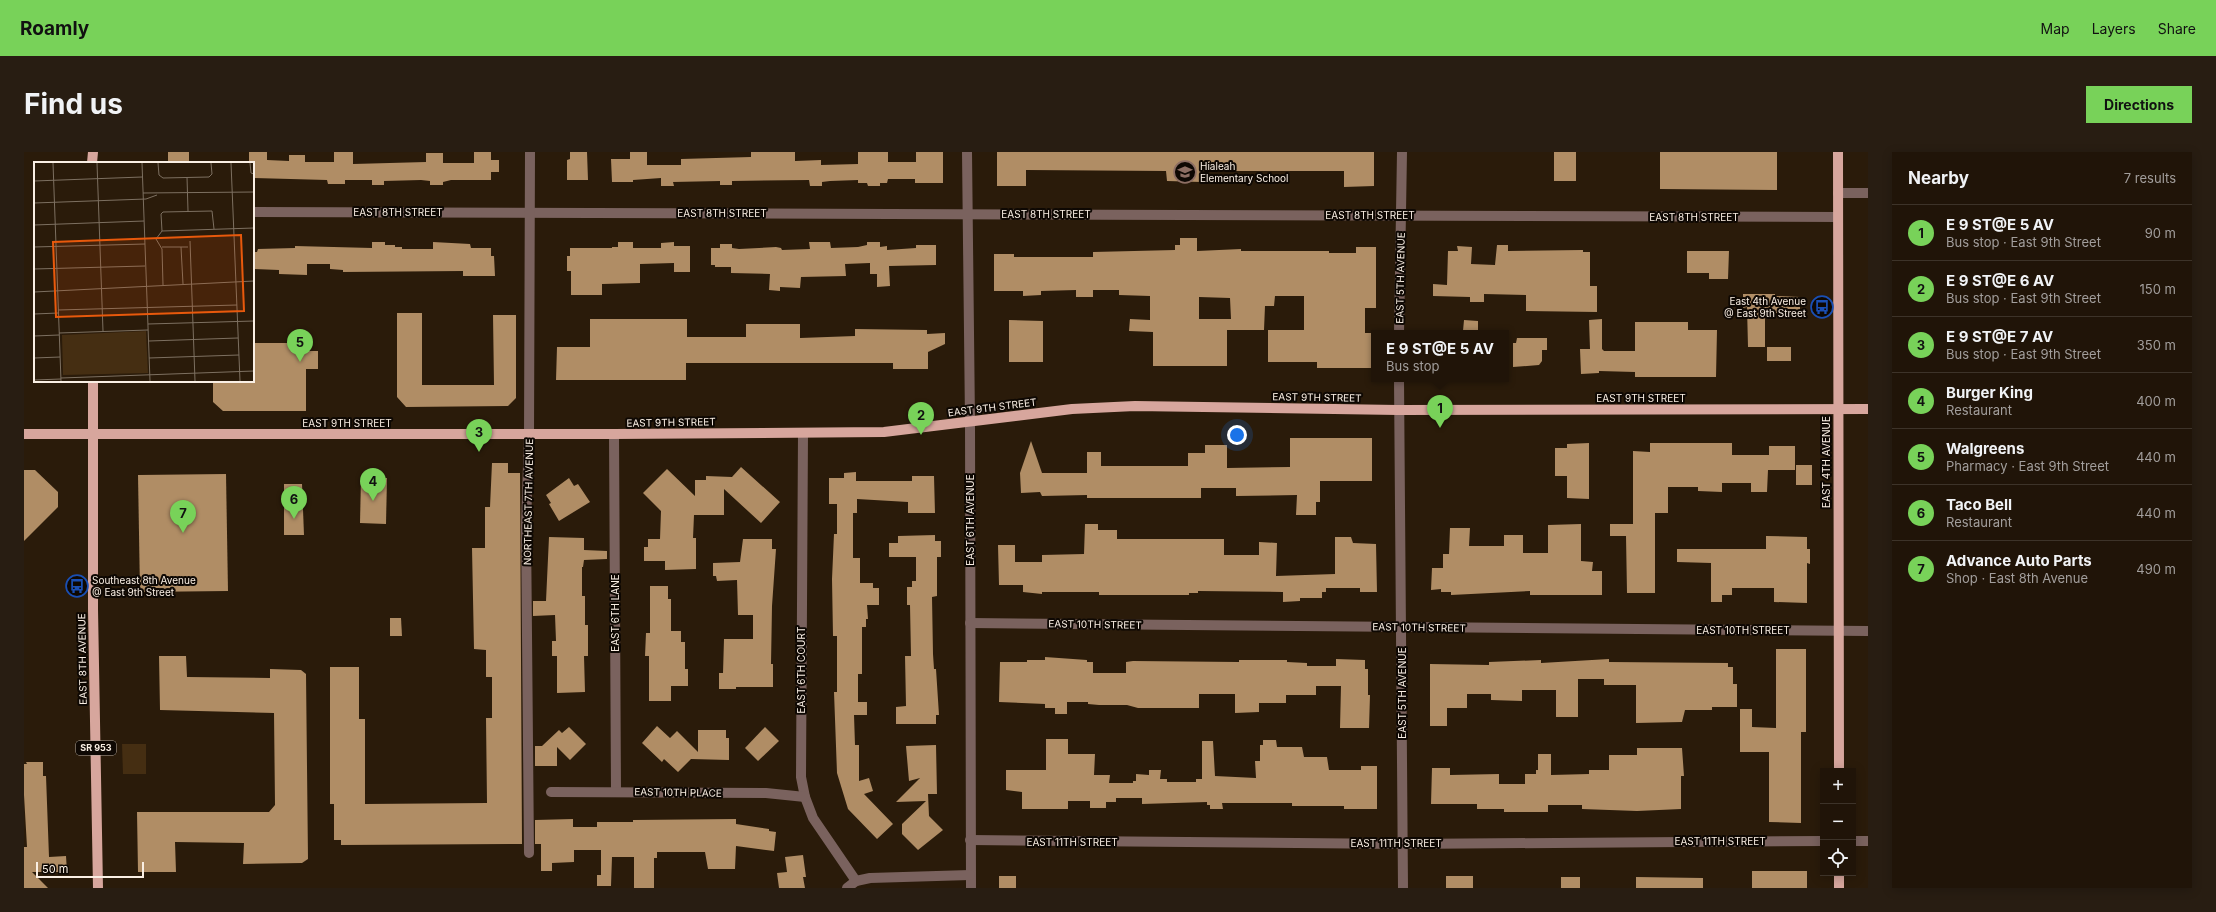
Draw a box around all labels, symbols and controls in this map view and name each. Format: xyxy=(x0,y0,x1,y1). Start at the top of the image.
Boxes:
text: Roamly xyxy=(20,17,89,40)
text: Map xyxy=(2041,20,2070,37)
text: Layers xyxy=(2092,20,2136,37)
text: Share xyxy=(2158,20,2196,37)
button: Directions xyxy=(2086,86,2192,123)
text: Find us xyxy=(24,87,123,121)
school or university icon: Hialeah Elementary School xyxy=(1172,159,1198,185)
place label: Hialeah Elementary School xyxy=(1200,160,1289,184)
inset map xyxy=(34,162,254,382)
text: Nearby xyxy=(1908,168,1969,188)
text: 7 results xyxy=(2124,170,2176,186)
street label: EAST 8TH STREET xyxy=(353,206,443,218)
street label: EAST 8TH STREET xyxy=(677,207,767,219)
street label: EAST 8TH STREET xyxy=(1001,208,1091,220)
street label: EAST 8TH STREET xyxy=(1325,209,1415,221)
street label: EAST 8TH STREET xyxy=(1649,211,1739,223)
text: E 9 ST@E 5 AV xyxy=(1946,215,2054,234)
text: 1 xyxy=(1918,225,1924,241)
text: 90 m xyxy=(2145,225,2176,241)
street label: EAST 5TH AVENUE xyxy=(1393,232,1407,324)
text: Bus stop · East 9th Street xyxy=(1946,234,2101,250)
text: E 9 ST@E 6 AV xyxy=(1946,271,2054,290)
text: 2 xyxy=(1917,281,1925,297)
text: 150 m xyxy=(2140,281,2176,297)
text: Bus stop · East 9th Street xyxy=(1946,290,2101,306)
bus stop icon: East 4th Avenue @ East 9th Street xyxy=(1809,294,1835,320)
place label: East 4th Avenue @ East 9th Street xyxy=(1724,295,1807,319)
text: E 9 ST@E 7 AV xyxy=(1946,327,2053,346)
pin: 5 xyxy=(287,329,313,362)
popup xyxy=(1371,330,1509,382)
text: 3 xyxy=(1917,337,1925,353)
text: 350 m xyxy=(2137,337,2176,353)
text: E 9 ST@E 5 AV xyxy=(1386,339,1494,358)
text: Bus stop · East 9th Street xyxy=(1946,346,2101,362)
text: Bus stop xyxy=(1386,358,1439,374)
text: Burger King xyxy=(1946,383,2033,402)
street label: EAST 9TH STREET xyxy=(1272,390,1362,404)
street label: EAST 9TH STREET xyxy=(1596,392,1686,404)
text: 4 xyxy=(1917,393,1925,409)
text: 400 m xyxy=(2136,393,2176,409)
pin: 1 xyxy=(1427,395,1453,428)
street label: EAST 9TH STREET xyxy=(947,396,1037,418)
pin: 2 xyxy=(908,402,934,435)
text: Restaurant xyxy=(1946,402,2012,418)
street label: EAST 9TH STREET xyxy=(626,415,716,429)
street label: EAST 4TH AVENUE xyxy=(1820,416,1832,508)
street label: EAST 9TH STREET xyxy=(302,417,392,429)
pin: 3 xyxy=(466,419,492,452)
your location xyxy=(1227,425,1247,445)
street label: NORTHEAST 7TH AVENUE xyxy=(521,439,535,565)
text: Walgreens xyxy=(1946,439,2024,458)
text: 5 xyxy=(1917,449,1925,465)
text: 440 m xyxy=(2136,449,2176,465)
text: Pharmacy · East 9th Street xyxy=(1946,458,2109,474)
pin: 4 xyxy=(360,468,386,501)
street label: EAST 6TH AVENUE xyxy=(964,474,976,566)
pin: 6 xyxy=(281,486,307,519)
text: Taco Bell xyxy=(1946,495,2012,514)
pin: 7 xyxy=(170,500,196,533)
text: 6 xyxy=(1917,505,1925,521)
text: 440 m xyxy=(2136,505,2176,521)
text: Restaurant xyxy=(1946,514,2012,530)
text: Advance Auto Parts xyxy=(1946,551,2092,570)
text: 7 xyxy=(1917,561,1925,577)
text: 490 m xyxy=(2136,561,2176,577)
text: Shop · East 8th Avenue xyxy=(1946,570,2088,586)
bus stop icon: Southeast 8th Avenue @ East 9th Street xyxy=(64,573,90,599)
place label: Southeast 8th Avenue @ East 9th Street xyxy=(92,574,196,598)
street label: EAST 6TH LANE xyxy=(609,574,621,652)
street label: EAST 8TH AVENUE xyxy=(75,613,89,705)
street label: EAST 10TH STREET xyxy=(1048,617,1142,631)
street label: EAST 10TH STREET xyxy=(1372,620,1466,634)
street label: EAST 10TH STREET xyxy=(1696,624,1790,636)
street label: EAST 6TH COURT xyxy=(795,627,807,713)
street label: EAST 5TH AVENUE xyxy=(1396,647,1408,739)
road number: SR 953 xyxy=(76,741,116,755)
map controls xyxy=(1820,768,1856,876)
button: + xyxy=(1820,768,1856,804)
street label: EAST 10TH PLACE xyxy=(634,785,722,799)
button: − xyxy=(1820,804,1856,840)
street label: EAST 11TH STREET xyxy=(1674,835,1766,847)
street label: EAST 11TH STREET xyxy=(1026,836,1118,848)
street label: EAST 11TH STREET xyxy=(1350,837,1442,849)
button: locate xyxy=(1820,840,1856,876)
scale bar xyxy=(36,860,144,879)
text: 50 m xyxy=(42,862,68,876)

